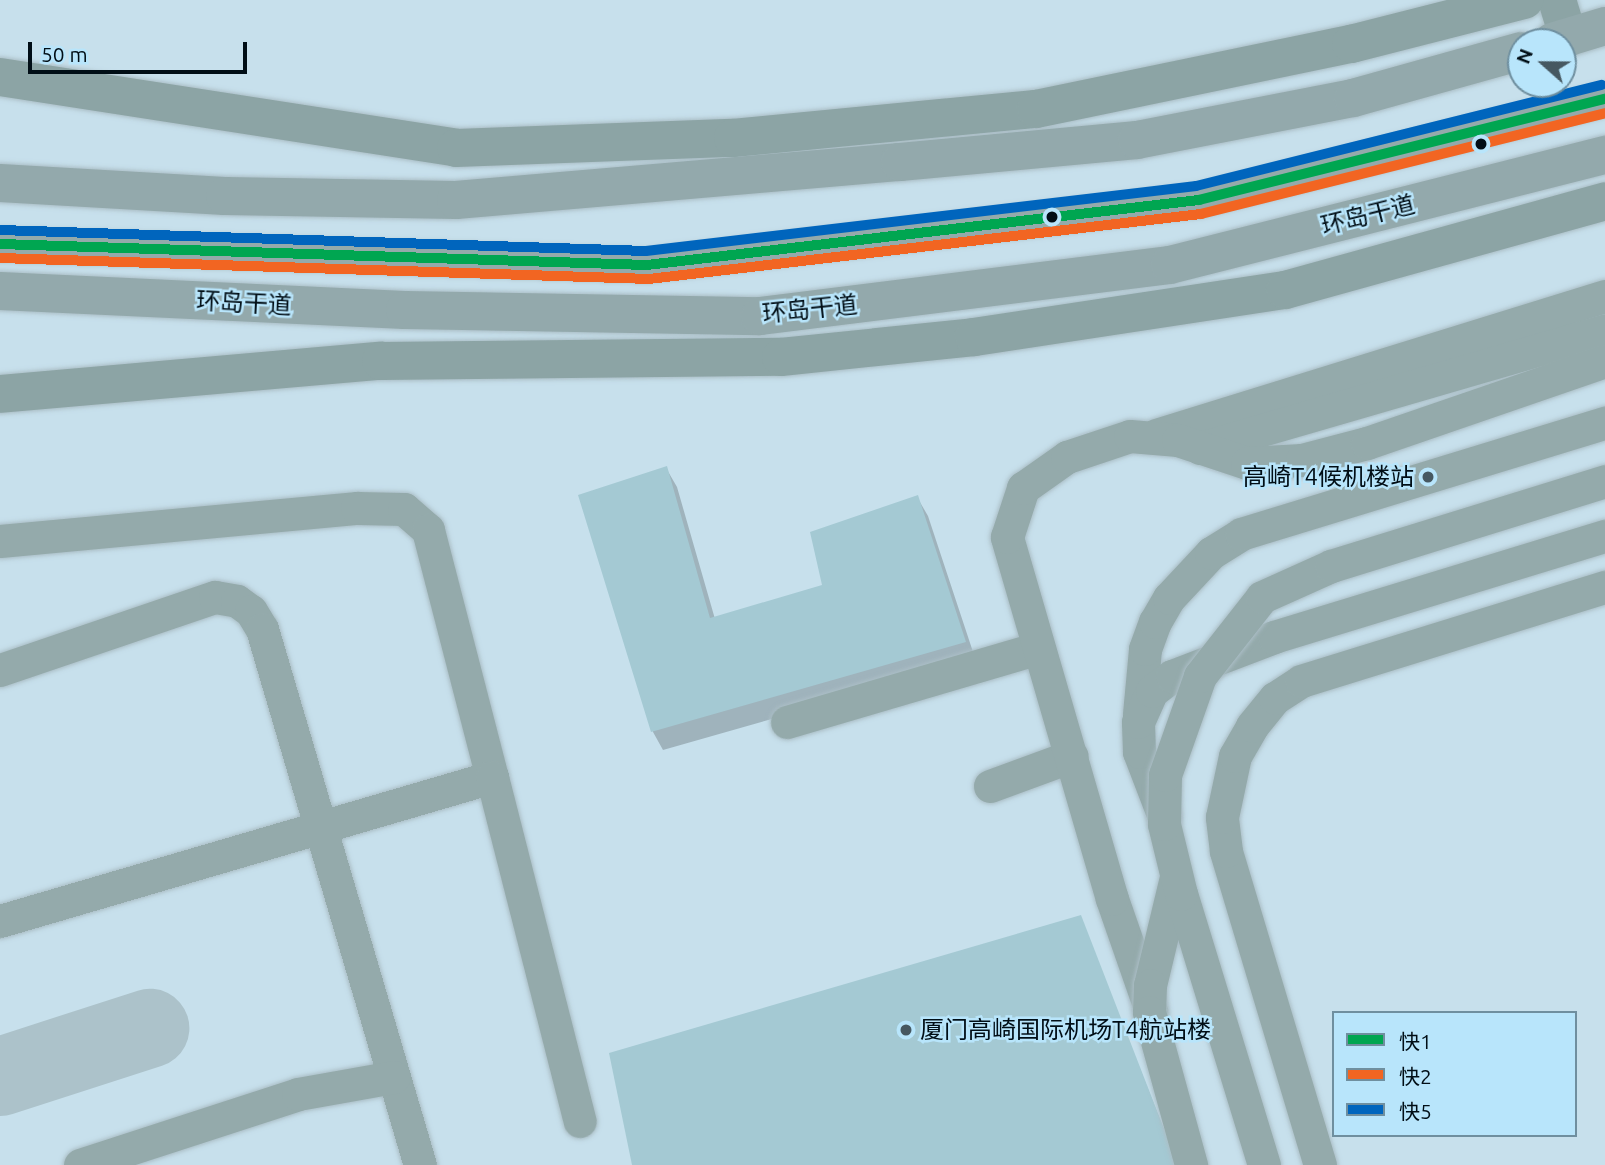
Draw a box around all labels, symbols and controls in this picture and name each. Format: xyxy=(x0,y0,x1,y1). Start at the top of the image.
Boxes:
scale bar xyxy=(32,28,250,72)
north arrow xyxy=(1507,28,1577,98)
text: 50 m xyxy=(41,42,88,66)
text: N xyxy=(1511,46,1537,67)
unlabelled marker xyxy=(1474,137,1488,151)
street label: 环岛干道 xyxy=(1318,189,1418,241)
unlabelled marker xyxy=(1045,210,1059,224)
street label: 环岛干道 xyxy=(195,286,293,320)
street label: 环岛干道 xyxy=(761,290,859,328)
place label: 高崎T4候机楼站 xyxy=(1243,463,1414,491)
marker: 高崎T4候机楼站 xyxy=(1420,469,1436,485)
legend xyxy=(1332,1011,1577,1137)
place label: 厦门高崎国际机场T4航站楼 xyxy=(920,1016,1211,1044)
marker: 厦门高崎国际机场T4航站楼 xyxy=(898,1022,914,1038)
text: 快1 xyxy=(1399,1029,1432,1053)
text: 快2 xyxy=(1399,1064,1432,1088)
text: 快5 xyxy=(1399,1099,1432,1123)

